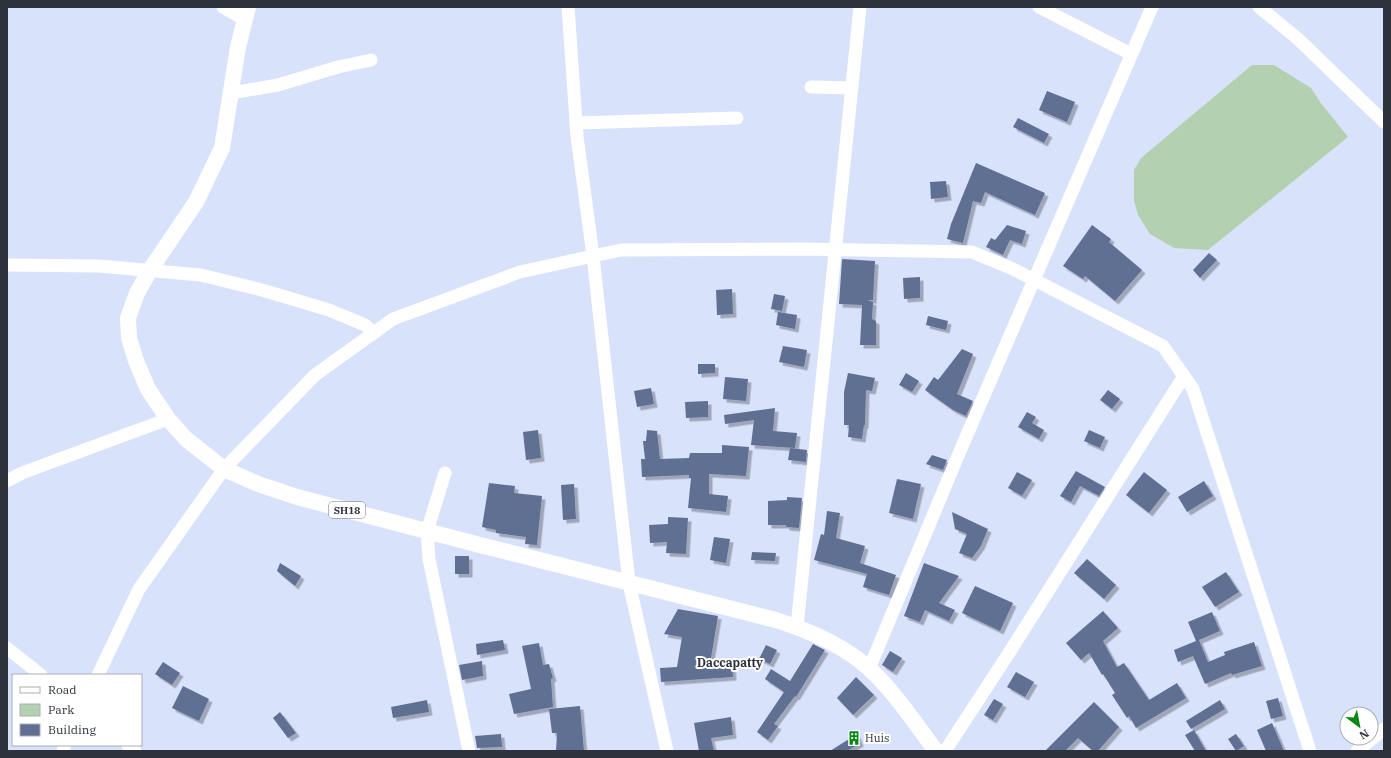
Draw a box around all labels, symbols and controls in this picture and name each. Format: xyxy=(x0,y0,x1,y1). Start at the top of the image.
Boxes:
road number: SH18 xyxy=(329,502,365,518)
district label: Daccapatty xyxy=(697,655,763,670)
legend xyxy=(12,674,142,746)
text: Road xyxy=(48,682,77,697)
text: Park xyxy=(48,702,74,717)
north arrow xyxy=(1339,706,1379,746)
text: Building xyxy=(48,722,96,737)
text: N xyxy=(1357,726,1372,743)
building icon: Huis xyxy=(846,730,862,746)
place label: Huis xyxy=(865,731,889,745)

